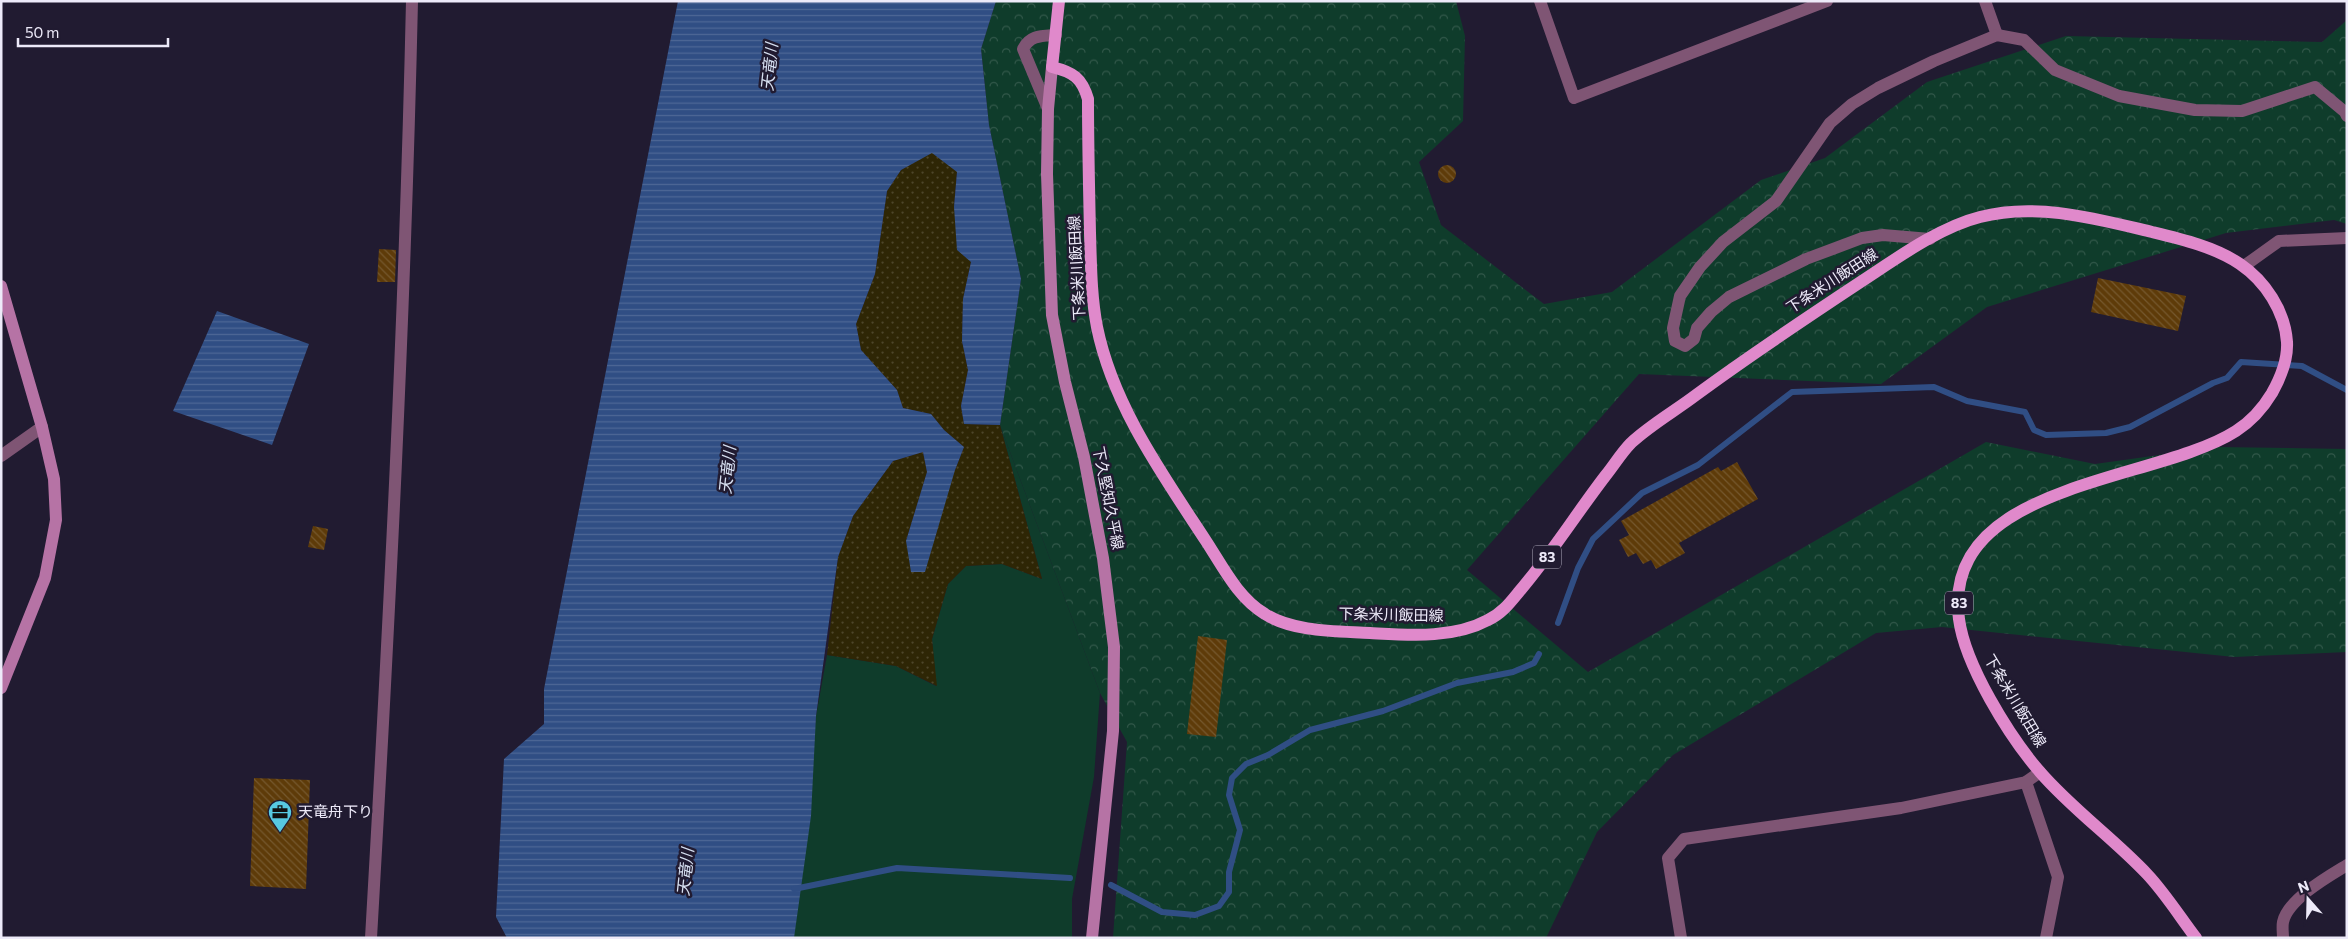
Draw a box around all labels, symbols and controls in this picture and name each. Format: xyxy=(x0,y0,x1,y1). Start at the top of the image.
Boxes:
scale bar xyxy=(18,15,168,47)
text: 50 m xyxy=(25,23,59,41)
water label: 天竜川 xyxy=(757,40,781,92)
street label: 下条米川飯田線 xyxy=(1064,215,1088,321)
street label: 下条米川飯田線 xyxy=(1783,244,1880,316)
water label: 天竜川 xyxy=(715,443,739,495)
street label: 下久堅知久平線 xyxy=(1090,445,1128,551)
road number: 83 xyxy=(1533,546,1561,568)
road number: 83 xyxy=(1945,592,1973,614)
street label: 下条米川飯田線 xyxy=(1338,604,1444,624)
street label: 下条米川飯田線 xyxy=(1981,651,2051,750)
office icon: 天竜舟下り xyxy=(267,799,293,833)
place label: 天竜舟下り xyxy=(298,802,373,820)
water label: 天竜川 xyxy=(673,845,697,897)
north arrow xyxy=(2283,874,2333,924)
text: N xyxy=(2296,877,2311,896)

